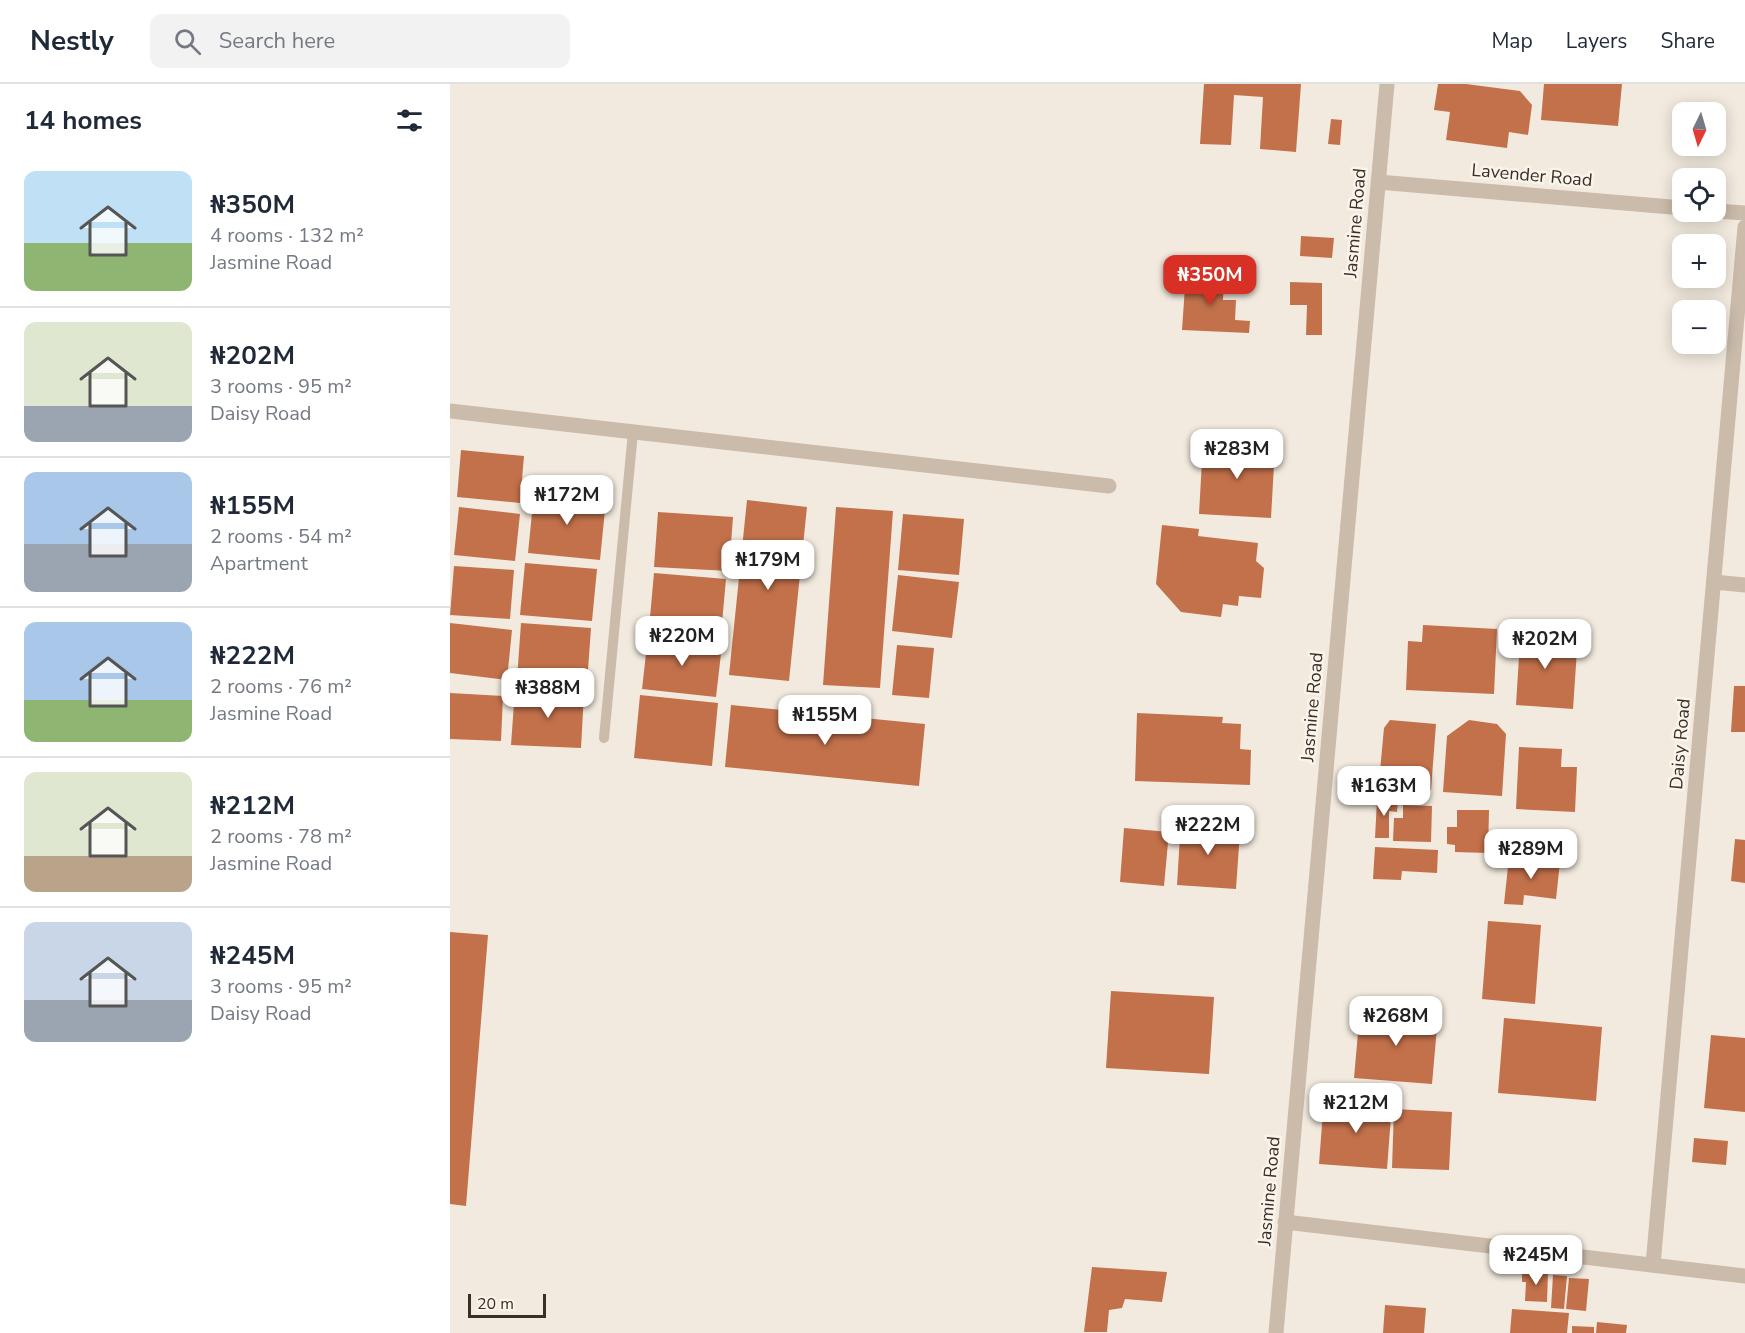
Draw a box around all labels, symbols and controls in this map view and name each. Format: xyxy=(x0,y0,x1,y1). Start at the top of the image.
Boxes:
search box xyxy=(150,14,570,68)
text: Nestly xyxy=(30,22,114,60)
icon: search xyxy=(171,25,204,58)
text: Search here xyxy=(219,26,335,56)
text: Map xyxy=(1491,27,1533,55)
text: Layers xyxy=(1566,27,1627,55)
text: Share xyxy=(1660,27,1715,55)
north arrow xyxy=(1672,102,1726,156)
map controls xyxy=(1672,102,1726,354)
text: 14 homes xyxy=(24,103,142,138)
icon: filters xyxy=(393,104,426,137)
street label: Lavender Road xyxy=(1471,158,1593,192)
street label: Jasmine Road xyxy=(1338,167,1372,280)
button: locate xyxy=(1672,168,1726,222)
text: ₦350M xyxy=(210,187,295,222)
icon: home xyxy=(72,195,144,267)
text: 4 rooms · 132 m² xyxy=(210,222,364,249)
button: + xyxy=(1672,234,1726,288)
text: Jasmine Road xyxy=(210,249,332,276)
pin: ₦350M xyxy=(1168,255,1252,306)
text: ₦350M xyxy=(1177,261,1243,288)
button: − xyxy=(1672,300,1726,354)
text: ₦202M xyxy=(210,338,295,373)
icon: home xyxy=(72,346,144,418)
text: 3 rooms · 95 m² xyxy=(210,373,352,400)
text: Daisy Road xyxy=(210,400,311,427)
pin: ₦283M xyxy=(1195,429,1279,480)
text: ₦283M xyxy=(1204,435,1270,462)
pin: ₦172M xyxy=(525,475,609,526)
text: ₦172M xyxy=(534,481,600,508)
text: ₦155M xyxy=(210,488,295,523)
icon: home xyxy=(72,496,144,568)
text: 2 rooms · 54 m² xyxy=(210,523,352,550)
pin: ₦179M xyxy=(726,540,810,591)
text: ₦179M xyxy=(735,546,801,573)
text: Apartment xyxy=(210,550,308,577)
pin: ₦220M xyxy=(640,616,724,667)
pin: ₦202M xyxy=(1503,619,1587,670)
text: ₦220M xyxy=(649,622,715,649)
text: ₦202M xyxy=(1512,625,1578,652)
text: ₦222M xyxy=(210,638,295,673)
icon: home xyxy=(72,646,144,718)
street label: Jasmine Road xyxy=(1295,651,1329,764)
pin: ₦388M xyxy=(506,668,590,719)
text: 2 rooms · 76 m² xyxy=(210,673,352,700)
text: ₦388M xyxy=(515,674,581,701)
pin: ₦155M xyxy=(783,695,867,746)
street label: Daisy Road xyxy=(1664,697,1696,791)
text: Jasmine Road xyxy=(210,700,332,727)
text: ₦155M xyxy=(792,701,858,728)
pin: ₦163M xyxy=(1342,766,1426,817)
text: ₦163M xyxy=(1351,772,1417,799)
text: ₦212M xyxy=(210,788,295,823)
icon: home xyxy=(72,796,144,868)
pin: ₦222M xyxy=(1166,805,1250,856)
text: ₦222M xyxy=(1175,811,1241,838)
text: 2 rooms · 78 m² xyxy=(210,823,352,850)
pin: ₦289M xyxy=(1489,829,1573,880)
text: ₦289M xyxy=(1498,835,1564,862)
text: Jasmine Road xyxy=(210,850,332,877)
text: ₦245M xyxy=(210,938,295,973)
icon: home xyxy=(72,946,144,1018)
text: 3 rooms · 95 m² xyxy=(210,973,352,1000)
pin: ₦268M xyxy=(1354,996,1438,1047)
text: Daisy Road xyxy=(210,1000,311,1027)
text: ₦268M xyxy=(1363,1002,1429,1029)
pin: ₦212M xyxy=(1314,1083,1398,1134)
text: ₦212M xyxy=(1323,1089,1389,1116)
street label: Jasmine Road xyxy=(1252,1135,1286,1248)
pin: ₦245M xyxy=(1494,1235,1578,1286)
text: ₦245M xyxy=(1503,1241,1569,1268)
scale bar xyxy=(468,1291,546,1318)
text: 20 m xyxy=(477,1293,514,1315)

